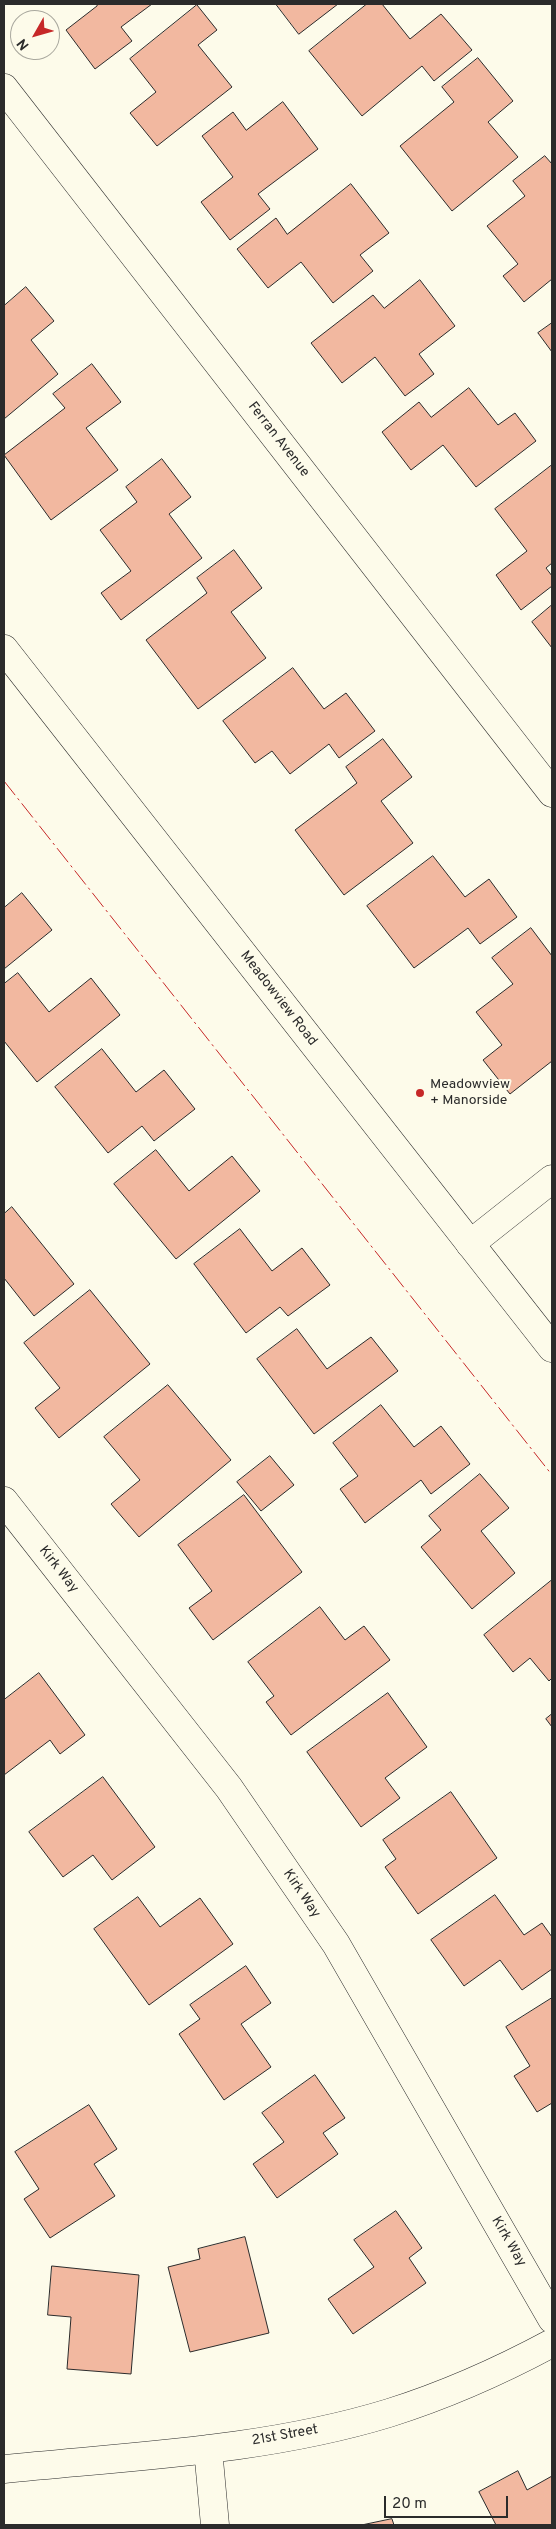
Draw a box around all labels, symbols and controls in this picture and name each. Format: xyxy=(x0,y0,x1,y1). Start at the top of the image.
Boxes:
north arrow xyxy=(10,10,60,60)
text: N xyxy=(14,35,33,53)
street label: Ferran Avenue xyxy=(244,399,312,481)
street label: Meadowview Road xyxy=(236,948,320,1050)
place label: Meadowview + Manorside xyxy=(430,1077,510,1110)
marker: Meadowview + Manorside xyxy=(414,1087,426,1099)
street label: Kirk Way xyxy=(34,1543,82,1597)
street label: Kirk Way xyxy=(279,1866,323,1922)
street label: Kirk Way xyxy=(487,2214,529,2270)
street label: 21st Street xyxy=(251,2422,319,2450)
scale bar xyxy=(386,2486,510,2518)
text: 20 m xyxy=(392,2495,427,2514)

